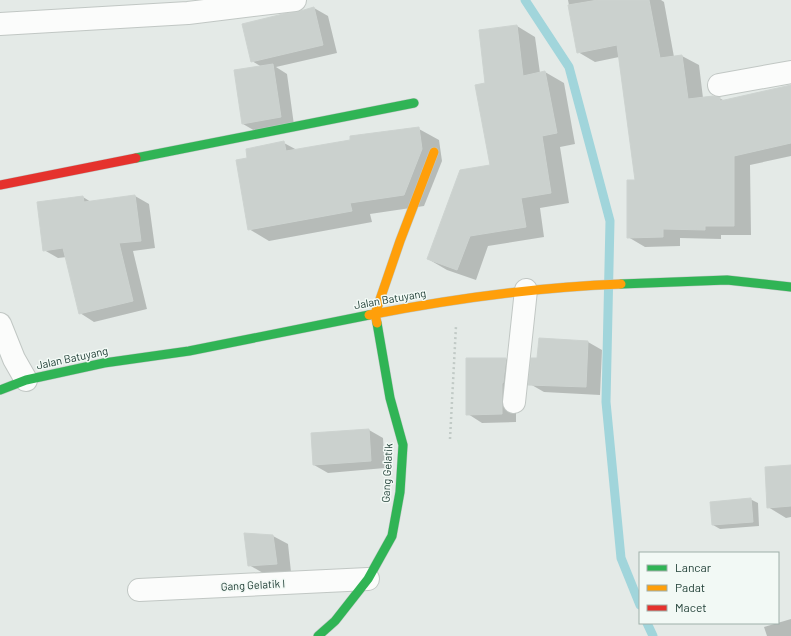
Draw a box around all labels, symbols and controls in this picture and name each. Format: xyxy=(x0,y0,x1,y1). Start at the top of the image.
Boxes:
street label: Jalan Batuyang xyxy=(353,286,427,311)
street label: Jalan Batuyang xyxy=(35,344,109,371)
street label: Gang Gelatik xyxy=(378,443,395,503)
legend xyxy=(639,552,779,624)
text: Lancar xyxy=(675,560,712,574)
street label: Gang Gelatik I xyxy=(220,576,285,593)
text: Padat xyxy=(675,580,705,594)
text: Macet xyxy=(675,600,707,614)

